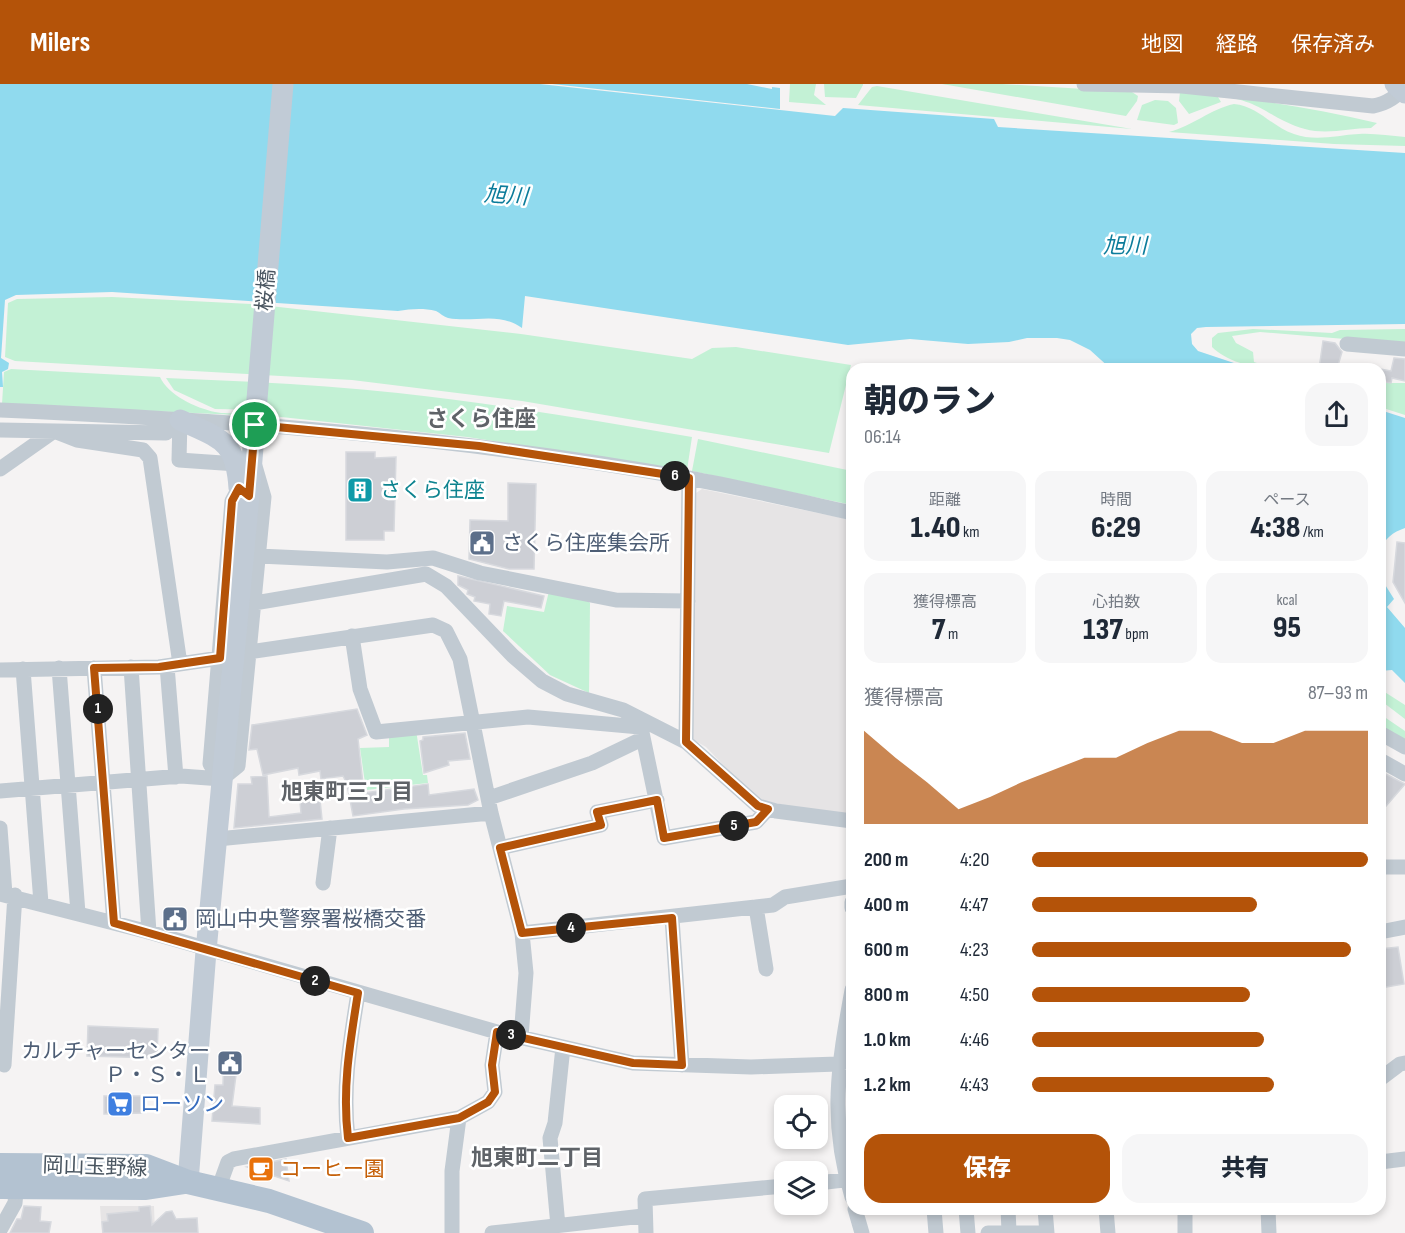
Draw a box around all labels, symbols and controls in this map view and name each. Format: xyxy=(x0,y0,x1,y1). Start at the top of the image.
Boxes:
text: Milers xyxy=(30,26,90,59)
text: 地図 xyxy=(1141,32,1183,57)
text: 経路 xyxy=(1216,32,1258,57)
text: 保存済み xyxy=(1291,32,1375,57)
water label: 旭川 xyxy=(483,181,531,211)
water label: 旭川 xyxy=(1103,233,1149,260)
street label: 桜橋 xyxy=(252,268,280,312)
text: 朝のラン xyxy=(864,382,996,422)
button: share xyxy=(1305,383,1368,446)
pin xyxy=(229,399,280,450)
district label: さくら住座 xyxy=(426,406,536,433)
icon: arrive xyxy=(238,408,271,441)
text: 06:14 xyxy=(864,425,901,449)
pin: 6 xyxy=(660,461,690,491)
text: 6 xyxy=(671,466,679,485)
building icon: さくら住座 xyxy=(345,475,375,505)
place label: さくら住座 xyxy=(380,478,485,503)
text: 距離 xyxy=(929,491,961,510)
text: 時間 xyxy=(1100,491,1132,510)
text: ペース xyxy=(1263,491,1311,510)
text: 1.40 xyxy=(911,510,960,546)
text: 6:29 xyxy=(1091,510,1141,546)
text: 4:38 xyxy=(1250,510,1300,546)
text: km xyxy=(960,523,979,542)
text: /km xyxy=(1300,523,1324,542)
public building icon: さくら住座集会所 xyxy=(467,528,497,558)
place label: さくら住座集会所 xyxy=(502,531,670,556)
text: kcal xyxy=(1276,591,1298,610)
text: 獲得標高 xyxy=(913,593,977,612)
text: 心拍数 xyxy=(1092,593,1140,612)
text: 95 xyxy=(1273,610,1301,646)
text: 7 xyxy=(932,612,945,648)
text: 137 xyxy=(1083,612,1123,648)
text: m xyxy=(945,625,958,644)
text: bpm xyxy=(1123,625,1149,644)
text: 87–93 m xyxy=(1308,681,1368,705)
text: 獲得標高 xyxy=(864,686,944,710)
pin: 1 xyxy=(83,694,113,724)
text: 1 xyxy=(95,699,101,718)
district label: 旭東町三丁目 xyxy=(281,779,413,806)
pin: 5 xyxy=(719,811,749,841)
text: 5 xyxy=(730,816,738,835)
text: 200 m xyxy=(864,848,908,872)
text: 4:20 xyxy=(960,848,989,872)
text: 400 m xyxy=(864,893,909,917)
text: 4:47 xyxy=(960,893,988,917)
public building icon: 岡山中央警察署桜橋交番 xyxy=(160,904,190,934)
place label: 岡山中央警察署桜橋交番 xyxy=(195,907,426,932)
pin: 4 xyxy=(556,913,586,943)
text: 4 xyxy=(567,918,575,937)
text: 600 m xyxy=(864,938,909,962)
text: 4:23 xyxy=(960,938,989,962)
pin: 2 xyxy=(300,966,330,996)
text: 2 xyxy=(311,971,319,990)
text: 800 m xyxy=(864,983,909,1007)
text: 4:50 xyxy=(960,983,989,1007)
pin: 3 xyxy=(496,1020,526,1050)
text: 3 xyxy=(507,1025,515,1044)
text: 1.0 km xyxy=(864,1028,911,1052)
text: 4:46 xyxy=(960,1028,989,1052)
place label: カルチャーセンター Ｐ・Ｓ・Ｌ xyxy=(21,1039,210,1088)
public building icon: カルチャーセンター Ｐ・Ｓ・Ｌ xyxy=(215,1048,245,1078)
text: 1.2 km xyxy=(864,1073,911,1097)
text: 4:43 xyxy=(960,1073,989,1097)
supermarket icon: ローソン xyxy=(105,1089,135,1119)
place label: ローソン xyxy=(140,1092,224,1117)
map controls xyxy=(774,1095,828,1215)
button: locate xyxy=(774,1095,828,1149)
button: 保存 xyxy=(864,1134,1110,1203)
button: 共有 xyxy=(1122,1134,1368,1203)
district label: 旭東町二丁目 xyxy=(471,1145,603,1172)
street label: 岡山玉野線 xyxy=(42,1153,148,1181)
cafe icon: コーヒー園 xyxy=(246,1154,276,1184)
place label: コーヒー園 xyxy=(280,1157,385,1182)
button: layers xyxy=(774,1161,828,1215)

